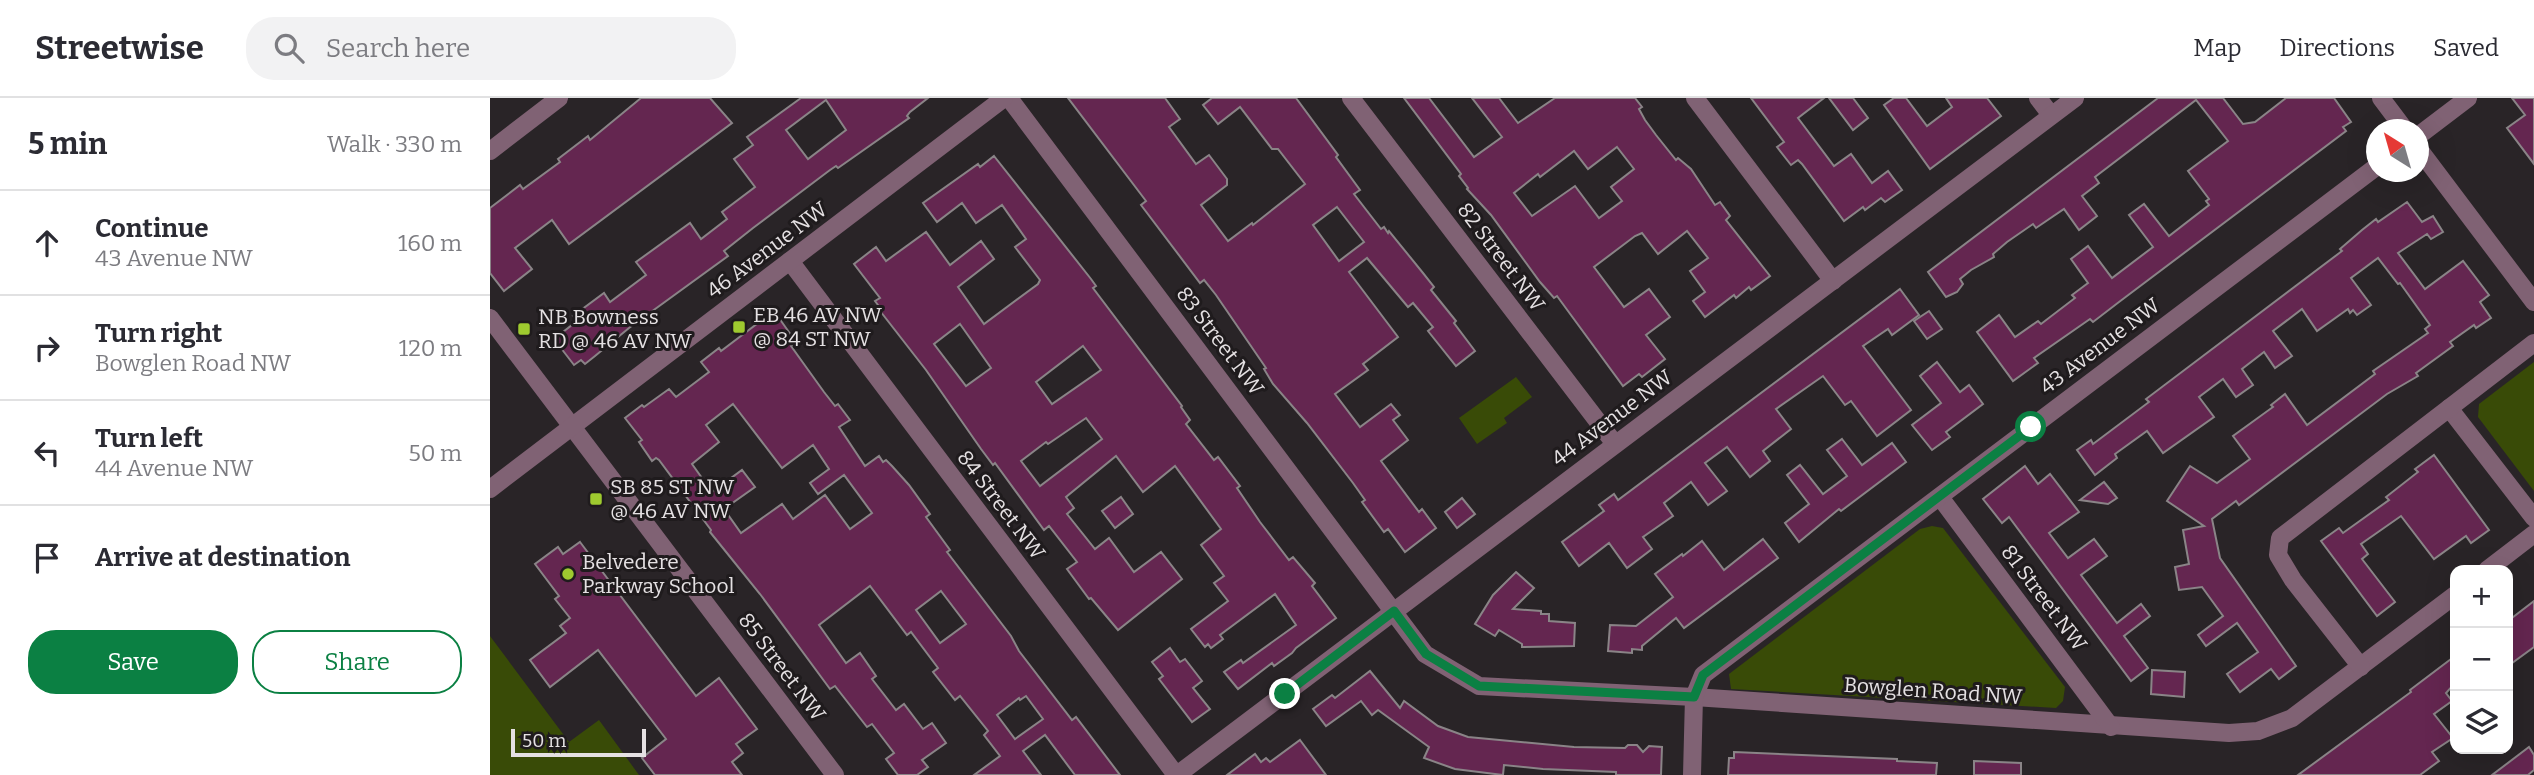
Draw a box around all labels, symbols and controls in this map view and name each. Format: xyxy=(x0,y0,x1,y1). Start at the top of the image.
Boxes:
search box xyxy=(246,17,736,80)
text: Streetwise xyxy=(35,28,204,68)
icon: search xyxy=(270,29,308,67)
text: Search here xyxy=(326,33,470,64)
text: Map xyxy=(2193,34,2242,62)
text: Directions xyxy=(2280,34,2395,62)
text: Saved xyxy=(2433,34,2499,62)
north arrow xyxy=(2366,119,2429,182)
text: 5 min xyxy=(28,126,107,162)
text: Walk · 330 m xyxy=(327,130,462,158)
street label: 46 Avenue NW xyxy=(701,196,833,304)
street label: 82 Street NW xyxy=(1452,198,1551,317)
text: Continue xyxy=(95,213,209,244)
icon: ahead xyxy=(28,224,66,262)
text: 160 m xyxy=(398,229,462,257)
text: 43 Avenue NW xyxy=(95,244,253,272)
street label: 83 Street NW xyxy=(1171,281,1270,401)
street label: 43 Avenue NW xyxy=(2035,292,2166,400)
place label: EB 46 AV NW @ 84 ST NW xyxy=(753,302,882,352)
place label: NB Bowness RD @ 46 AV NW xyxy=(538,304,692,354)
text: Turn right xyxy=(95,318,222,349)
marker: EB 46 AV NW @ 84 ST NW xyxy=(731,319,747,335)
marker: NB Bowness RD @ 46 AV NW xyxy=(516,321,532,337)
icon: right xyxy=(28,329,66,367)
text: 120 m xyxy=(399,334,462,362)
text: Bowglen Road NW xyxy=(95,349,291,377)
street label: 44 Avenue NW xyxy=(1546,364,1678,472)
route start xyxy=(2015,411,2046,442)
text: Turn left xyxy=(95,423,203,454)
icon: left xyxy=(28,434,66,472)
text: 50 m xyxy=(408,439,462,467)
street label: 84 Street NW xyxy=(951,445,1051,565)
text: 44 Avenue NW xyxy=(95,454,253,482)
place label: SB 85 ST NW @ 46 AV NW xyxy=(610,474,735,524)
marker: SB 85 ST NW @ 46 AV NW xyxy=(588,491,604,507)
icon: arrive xyxy=(28,539,66,577)
street label: 81 Street NW xyxy=(1996,540,2093,657)
text: Arrive at destination xyxy=(95,542,350,573)
place label: Belvedere Parkway School xyxy=(582,549,735,599)
map controls xyxy=(2450,565,2513,754)
button: + xyxy=(2450,565,2513,628)
marker: Belvedere Parkway School xyxy=(560,566,576,582)
street label: 85 Street NW xyxy=(733,608,832,727)
button: − xyxy=(2450,628,2513,691)
button: Save xyxy=(28,630,238,694)
button: Share xyxy=(252,630,462,694)
street label: Bowglen Road NW xyxy=(1843,672,2024,710)
route end xyxy=(1269,678,1300,709)
button: layers xyxy=(2450,691,2513,754)
scale bar xyxy=(511,726,646,758)
text: 50 m xyxy=(522,729,566,752)

